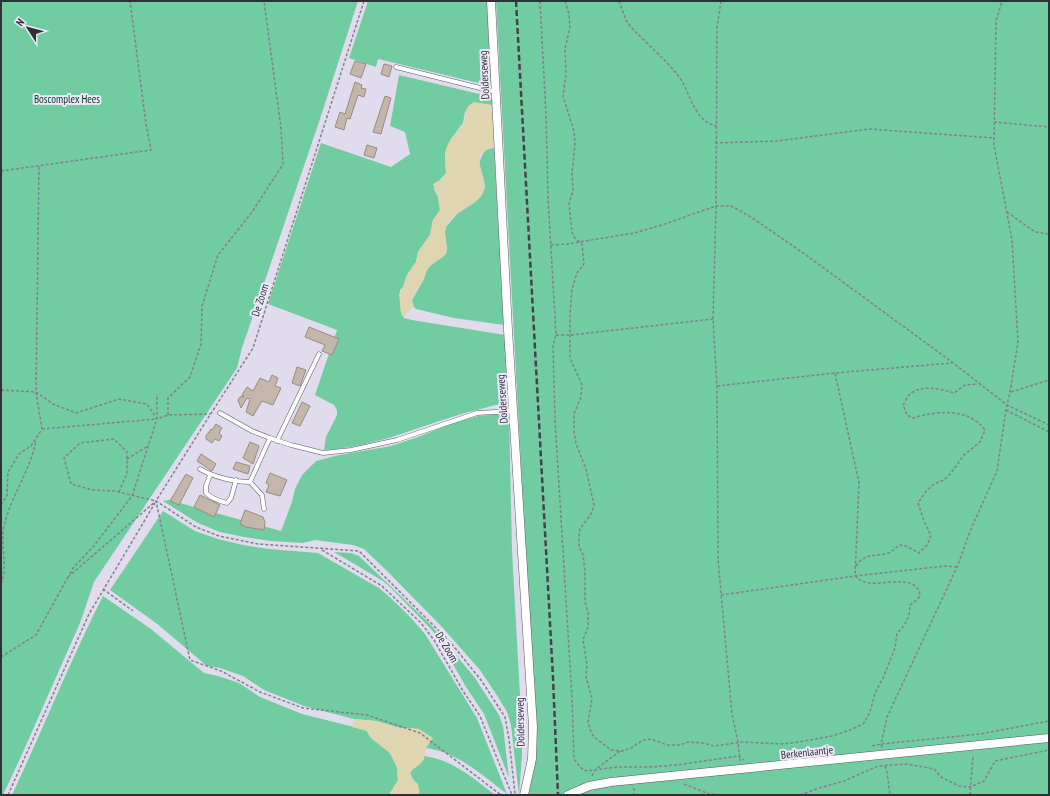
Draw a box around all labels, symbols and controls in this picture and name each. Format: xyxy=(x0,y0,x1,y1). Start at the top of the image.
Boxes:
north arrow xyxy=(8,8,48,48)
text: N xyxy=(12,16,27,29)
street label: Dolderseweg xyxy=(476,50,492,100)
park label: Boscomplex Hees xyxy=(34,92,100,106)
street label: De Zoom xyxy=(248,282,272,318)
street label: Dolderseweg xyxy=(493,374,511,424)
street label: De Zoom xyxy=(432,629,462,665)
street label: Dolderseweg xyxy=(513,697,527,747)
street label: Berkenlaantje xyxy=(780,742,834,762)

